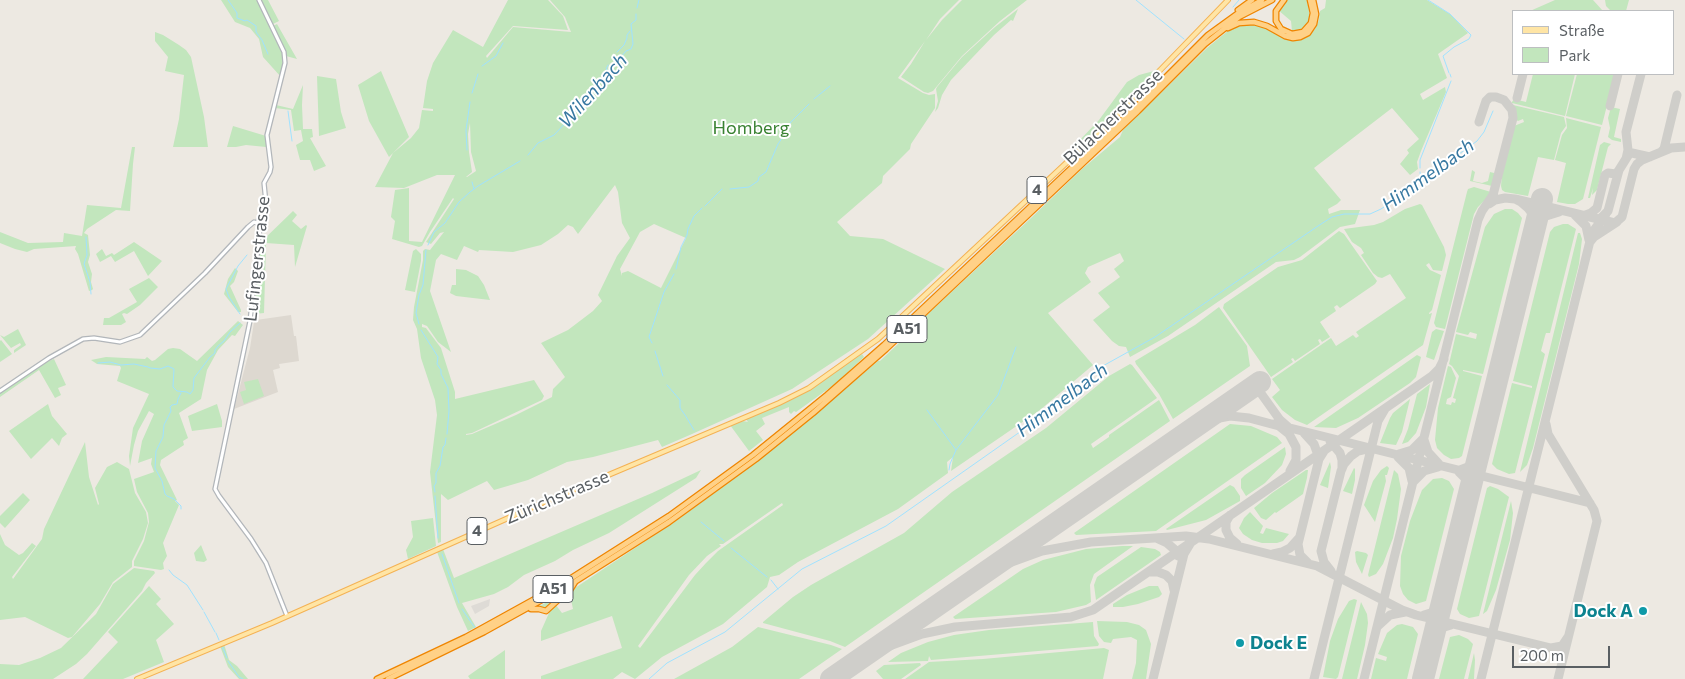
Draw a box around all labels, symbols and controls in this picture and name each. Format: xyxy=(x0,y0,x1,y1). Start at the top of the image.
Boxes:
legend xyxy=(1512,10,1675,75)
text: Straße xyxy=(1559,21,1605,39)
text: Park xyxy=(1559,46,1590,64)
water label: Wilenbach xyxy=(554,49,632,133)
street label: Bülacherstrasse xyxy=(1059,64,1167,170)
park label: Homberg xyxy=(712,117,790,139)
water label: Himmelbach xyxy=(1377,134,1479,216)
road number: 4 xyxy=(1027,176,1047,204)
street label: Lufingerstrasse xyxy=(240,195,274,323)
road number: A51 xyxy=(887,316,927,342)
water label: Himmelbach xyxy=(1012,358,1112,442)
street label: Zürichstrasse xyxy=(502,465,612,529)
road number: 4 xyxy=(467,518,487,544)
road number: A51 xyxy=(533,576,573,602)
place label: Dock A xyxy=(1574,600,1633,622)
marker: Dock A xyxy=(1637,605,1649,617)
place label: Dock E xyxy=(1250,632,1307,654)
scale bar xyxy=(1515,636,1612,668)
marker: Dock E xyxy=(1234,637,1246,649)
text: 200 m xyxy=(1520,646,1564,664)

